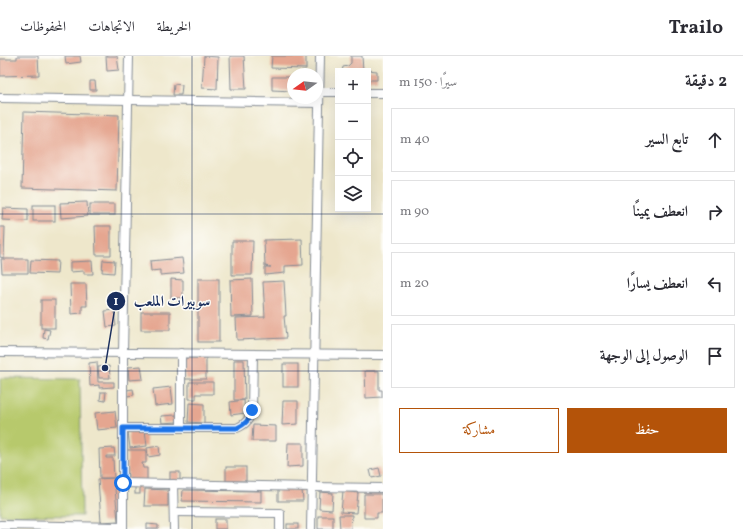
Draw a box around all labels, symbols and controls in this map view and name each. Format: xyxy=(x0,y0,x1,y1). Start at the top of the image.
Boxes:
text: Trailo xyxy=(668,15,723,41)
text: المحفوظات xyxy=(20,18,66,37)
text: الاتجاهات xyxy=(88,18,135,37)
text: الخريطة xyxy=(157,18,191,37)
north arrow xyxy=(287,68,323,104)
map controls xyxy=(335,68,371,212)
button: + xyxy=(335,68,371,104)
text: 2 دقيقة xyxy=(685,70,727,93)
text: سيرًا · 150 m xyxy=(399,74,457,92)
button: − xyxy=(335,104,371,140)
icon: ahead xyxy=(704,129,726,151)
text: تابع السير xyxy=(646,130,688,151)
text: 40 m xyxy=(400,131,429,149)
button: locate xyxy=(335,140,371,176)
button: layers xyxy=(335,176,371,212)
icon: right xyxy=(704,201,726,223)
text: انعطف يمينًا xyxy=(633,202,688,223)
text: 90 m xyxy=(400,203,429,221)
icon: left xyxy=(704,273,726,295)
text: انعطف يسارًا xyxy=(627,274,688,295)
text: 20 m xyxy=(400,275,429,293)
callout: سوبيرات الملعب xyxy=(106,287,219,314)
text: سوبيرات الملعب xyxy=(134,292,210,313)
text: 1 xyxy=(114,294,119,310)
icon: arrive xyxy=(704,345,726,367)
text: الوصول إلى الوجهة xyxy=(600,346,688,367)
route end xyxy=(243,401,261,419)
button: مشاركة xyxy=(399,408,559,453)
button: حفظ xyxy=(567,408,727,453)
route start xyxy=(114,474,132,492)

